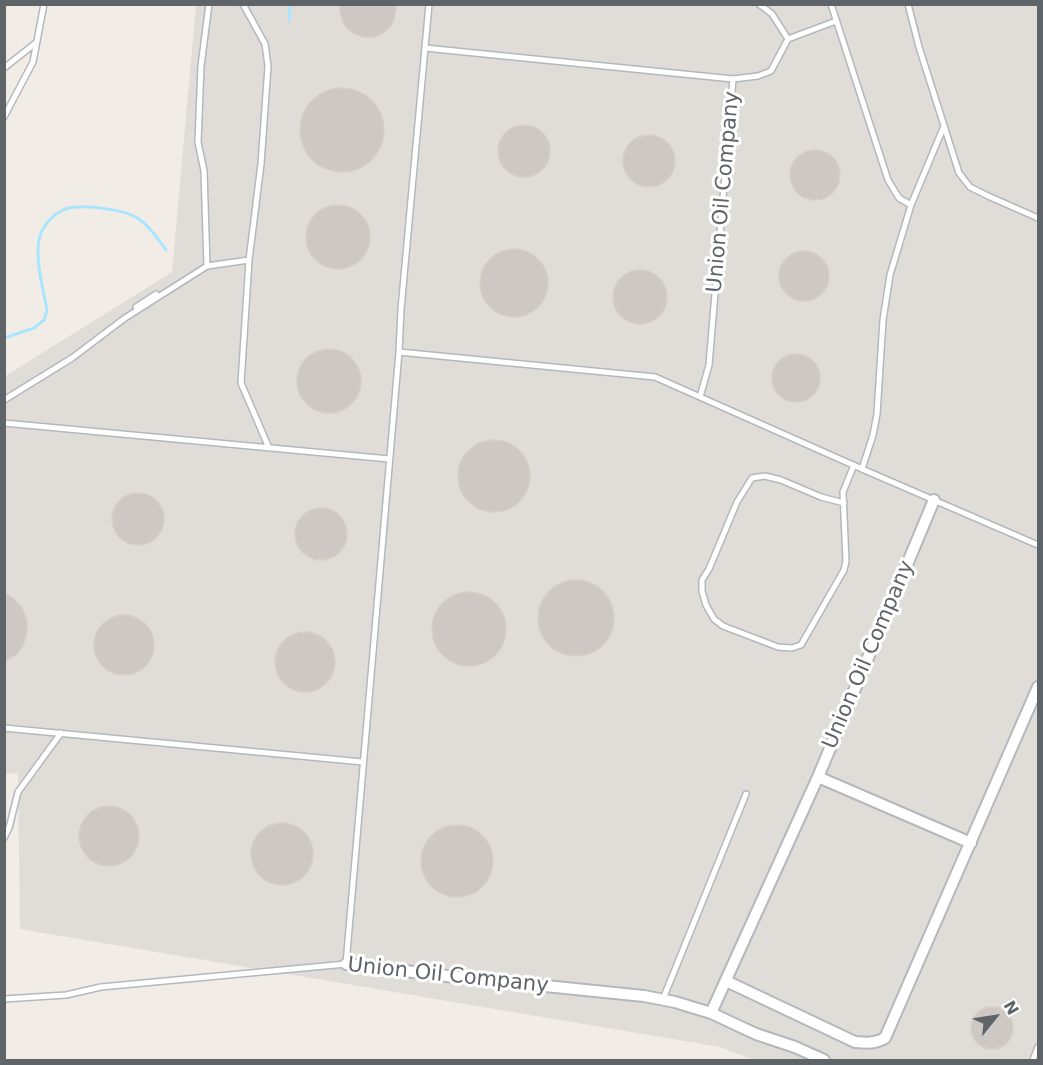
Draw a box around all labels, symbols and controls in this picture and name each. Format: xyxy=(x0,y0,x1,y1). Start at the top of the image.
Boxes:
street label: Union Oil Company xyxy=(703,90,745,294)
street label: Union Oil Company xyxy=(818,557,920,753)
street label: Union Oil Company xyxy=(346,953,550,999)
north arrow xyxy=(965,987,1025,1047)
text: N xyxy=(999,997,1023,1018)

